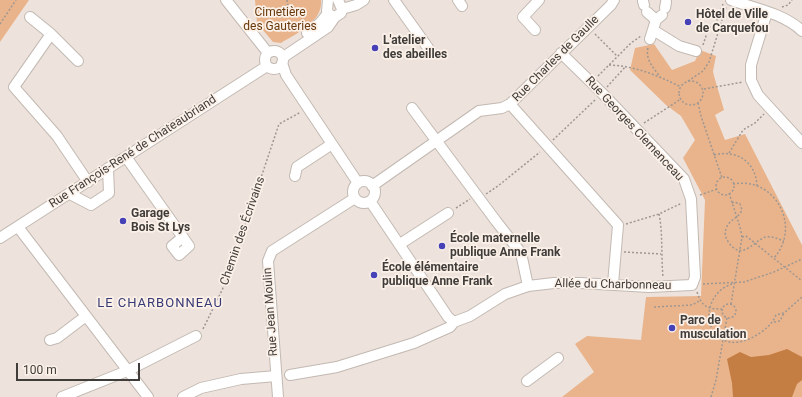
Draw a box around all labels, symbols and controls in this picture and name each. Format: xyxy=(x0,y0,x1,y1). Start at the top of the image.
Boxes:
park label: Cimetière des Gauteries xyxy=(243,6,317,34)
place label: Hôtel de Ville de Carquefou xyxy=(696,8,769,36)
street label: Rue Charles de Gaulle xyxy=(510,13,602,105)
marker: Hôtel de Ville de Carquefou xyxy=(683,17,693,27)
place label: L'atelier des abeilles xyxy=(383,34,447,62)
marker: L'atelier des abeilles xyxy=(370,43,380,53)
street label: Rue Georges Clemenceau xyxy=(582,74,686,184)
street label: Rue François-René de Chateaubriand xyxy=(47,93,219,211)
street label: Chemin des Écrivains xyxy=(218,175,268,287)
place label: Garage Bois St Lys xyxy=(131,207,190,235)
marker: Garage Bois St Lys xyxy=(118,216,128,226)
place label: École maternelle publique Anne Frank xyxy=(450,232,561,260)
marker: École maternelle publique Anne Frank xyxy=(437,241,447,251)
place label: École élémentaire publique Anne Frank xyxy=(382,261,493,289)
street label: Rue Jean Moulin xyxy=(261,267,281,357)
marker: École élémentaire publique Anne Frank xyxy=(369,270,379,280)
street label: Allée du Charbonneau xyxy=(554,277,672,293)
district label: LE CHARBONNEAU xyxy=(97,296,223,312)
place label: Parc de musculation xyxy=(680,314,747,342)
marker: Parc de musculation xyxy=(667,323,677,333)
scale bar xyxy=(18,355,142,381)
text: 100 m xyxy=(23,363,57,377)

